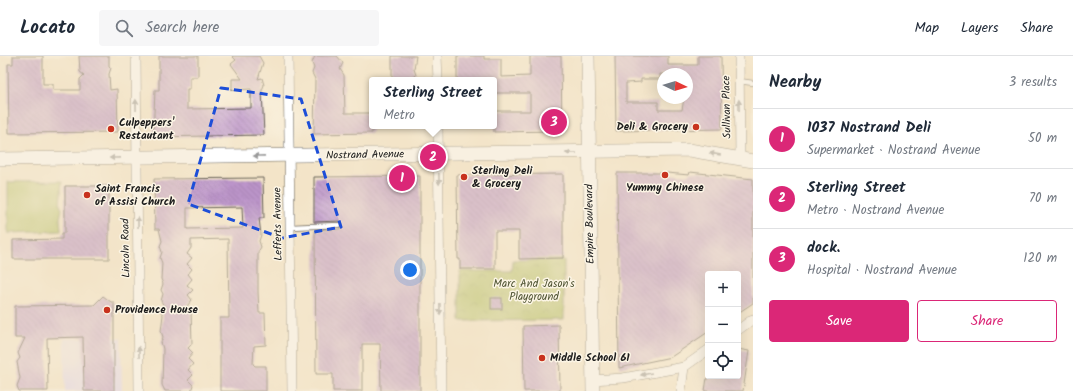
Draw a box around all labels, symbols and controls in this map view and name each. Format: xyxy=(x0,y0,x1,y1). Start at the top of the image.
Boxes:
search box xyxy=(99,10,379,46)
text: Locato xyxy=(20,13,75,43)
text: Search here xyxy=(145,16,219,40)
icon: search xyxy=(113,17,135,39)
text: Map xyxy=(915,17,939,39)
text: Layers xyxy=(961,17,999,39)
text: Share xyxy=(1021,17,1053,39)
north arrow xyxy=(657,68,693,104)
text: Nearby xyxy=(769,69,821,96)
text: 3 results xyxy=(1009,72,1057,93)
street label: Sullivan Place xyxy=(717,75,737,139)
popup xyxy=(369,77,497,129)
text: Sterling Street xyxy=(384,81,482,105)
one-way arrow xyxy=(133,98,139,111)
one-way arrow xyxy=(736,98,742,111)
text: Metro xyxy=(384,105,415,126)
pin: 3 xyxy=(541,107,567,137)
place label: Culpeppers' Restautant xyxy=(119,114,175,145)
text: 1037 Nostrand Deli xyxy=(807,116,931,140)
place label: Deli & Grocery xyxy=(616,118,688,136)
marker: Deli & Grocery xyxy=(691,122,701,132)
marker: Culpeppers' Restautant xyxy=(106,124,116,134)
text: 1 xyxy=(780,128,784,149)
text: 50 m xyxy=(1028,128,1057,149)
text: Supermarket · Nostrand Avenue xyxy=(807,140,980,161)
pin: 2 xyxy=(420,142,446,172)
street label: Nostrand Avenue xyxy=(326,145,404,165)
one-way arrow xyxy=(565,149,577,156)
one-way arrow xyxy=(708,151,721,157)
one-way arrow xyxy=(252,153,265,159)
one-way arrow xyxy=(108,155,121,161)
place label: Sterling Deli & Grocery xyxy=(472,162,533,193)
pin: 1 xyxy=(389,163,415,193)
marker: Yummy Chinese xyxy=(660,170,670,180)
marker: Sterling Deli & Grocery xyxy=(459,172,469,182)
one-way arrow xyxy=(436,173,442,186)
text: Sterling Street xyxy=(807,176,906,200)
place label: Yummy Chinese xyxy=(626,179,704,197)
place label: Saint Francis of Assisi Church xyxy=(95,180,175,211)
street label: Empire Boulevard xyxy=(580,183,600,264)
street label: Lefferts Avenue xyxy=(268,187,288,261)
text: 2 xyxy=(778,188,786,209)
text: 70 m xyxy=(1029,188,1057,209)
marker: Saint Francis of Assisi Church xyxy=(82,190,92,200)
text: Metro · Nostrand Avenue xyxy=(807,200,944,221)
one-way arrow xyxy=(135,215,141,228)
street label: Lincoln Road xyxy=(116,218,136,278)
text: dock. xyxy=(807,236,840,260)
text: 3 xyxy=(778,248,786,269)
text: 120 m xyxy=(1023,248,1057,269)
your location xyxy=(400,260,420,280)
text: Hospital · Nostrand Avenue xyxy=(807,260,957,281)
map controls xyxy=(705,271,741,379)
button: + xyxy=(705,271,741,307)
park label: Marc And Jason's Playground xyxy=(493,275,575,306)
button: Save xyxy=(769,300,909,342)
button: Share xyxy=(917,300,1057,342)
place label: Providence House xyxy=(115,301,199,319)
one-way arrow xyxy=(437,303,444,315)
marker: Providence House xyxy=(102,305,112,315)
button: − xyxy=(705,307,741,343)
button: locate xyxy=(705,343,741,379)
one-way arrow xyxy=(136,345,142,358)
place label: Middle School 61 xyxy=(550,349,630,367)
marker: Middle School 61 xyxy=(537,353,547,363)
one-way arrow xyxy=(640,371,652,377)

